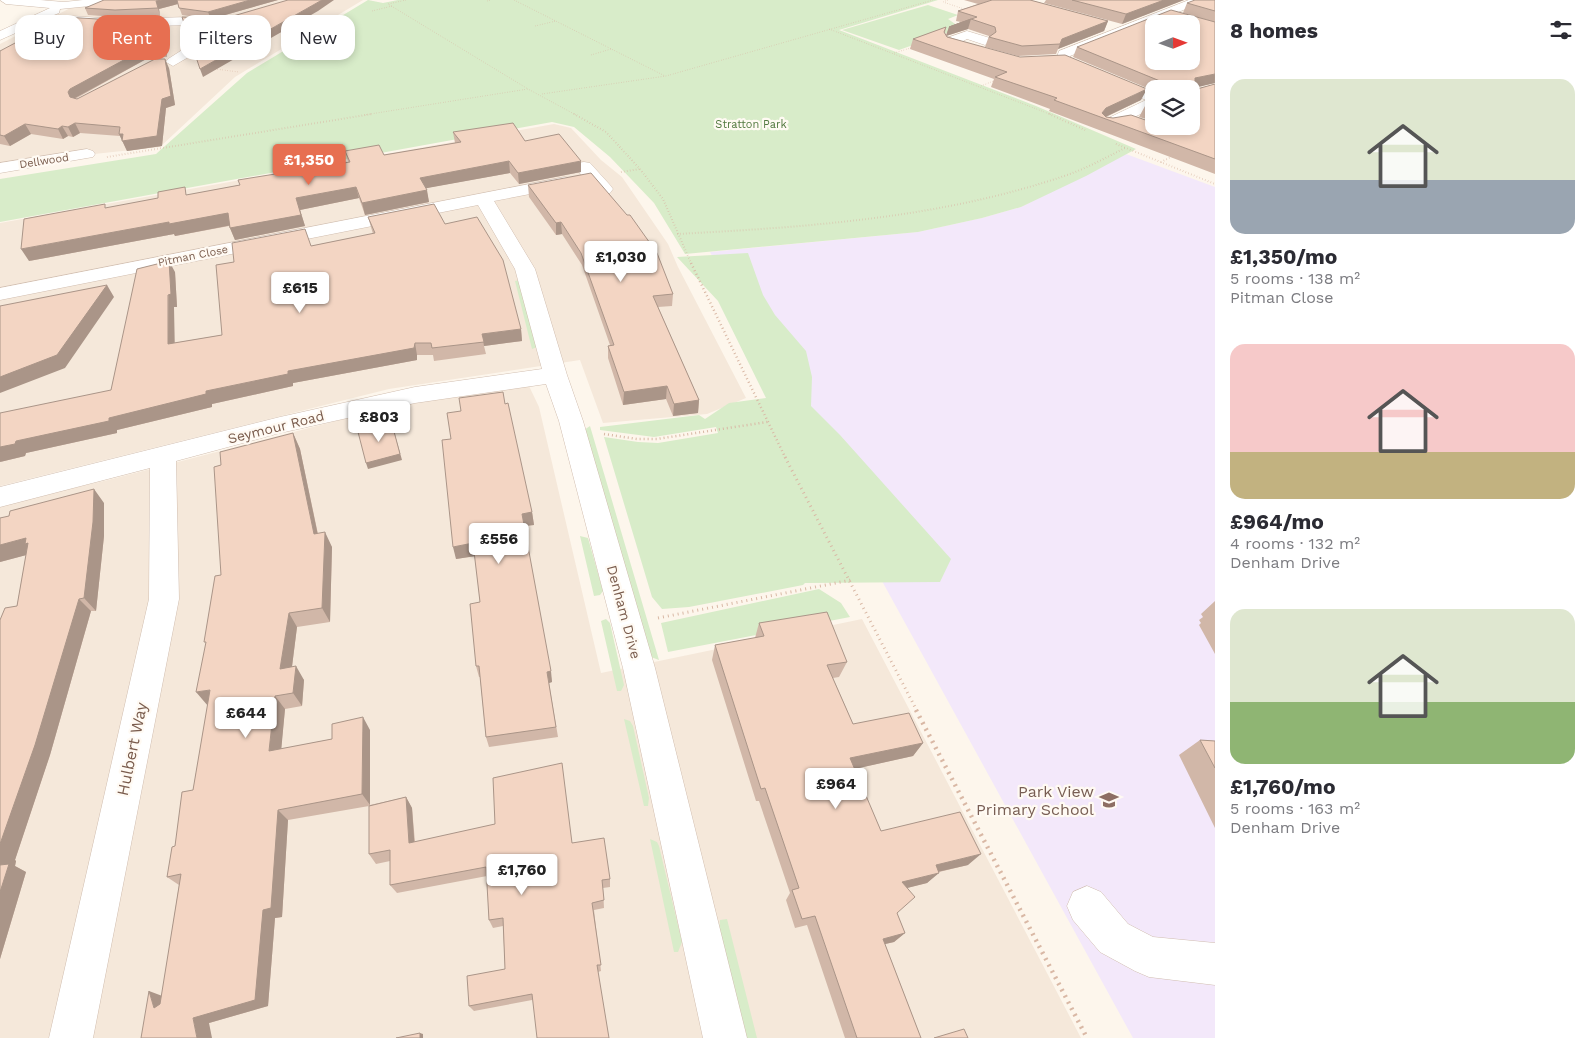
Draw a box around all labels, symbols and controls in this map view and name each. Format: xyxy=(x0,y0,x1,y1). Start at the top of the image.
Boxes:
chip: Buy xyxy=(15,15,83,60)
chip: Rent xyxy=(93,15,170,60)
chip: Filters xyxy=(180,15,271,60)
chip: New xyxy=(281,15,355,60)
north arrow xyxy=(1145,15,1200,70)
map controls xyxy=(1145,15,1200,135)
icon: filters xyxy=(1547,16,1575,44)
text: 8 homes xyxy=(1230,18,1318,43)
button: layers xyxy=(1145,80,1200,135)
icon: home xyxy=(1358,111,1448,201)
park label: Stratton Park xyxy=(715,118,787,131)
pin: £1,350 xyxy=(268,144,350,186)
text: £1,350 xyxy=(284,150,334,169)
street label: Dellwood xyxy=(18,151,70,171)
pin: £1,030 xyxy=(580,240,662,283)
street label: Pitman Close xyxy=(157,243,229,269)
text: £1,350/mo xyxy=(1230,244,1337,269)
text: £1,030 xyxy=(595,247,647,266)
text: 5 rooms · 138 m² xyxy=(1230,269,1360,288)
pin: £615 xyxy=(270,272,330,314)
text: £615 xyxy=(282,278,318,297)
text: Pitman Close xyxy=(1230,288,1334,307)
icon: home xyxy=(1358,376,1448,466)
pin: £803 xyxy=(349,400,409,443)
street label: Seymour Road xyxy=(226,407,326,447)
text: £803 xyxy=(359,407,399,426)
text: £964/mo xyxy=(1230,509,1324,534)
pin: £556 xyxy=(469,522,529,565)
text: £556 xyxy=(480,529,518,548)
text: 4 rooms · 132 m² xyxy=(1230,534,1360,553)
text: Denham Drive xyxy=(1230,553,1340,572)
street label: Denham Drive xyxy=(604,563,644,661)
icon: home xyxy=(1358,641,1448,731)
pin: £644 xyxy=(216,696,276,739)
street label: Hulbert Way xyxy=(113,700,151,797)
text: £644 xyxy=(226,703,266,722)
pin: £964 xyxy=(806,768,866,810)
text: £964 xyxy=(816,774,856,793)
text: £1,760/mo xyxy=(1230,774,1335,799)
place label: Park View Primary School xyxy=(976,782,1094,819)
school or university icon: Park View Primary School xyxy=(1098,789,1120,811)
text: 5 rooms · 163 m² xyxy=(1230,799,1360,818)
text: Denham Drive xyxy=(1230,818,1340,837)
pin: £1,760 xyxy=(481,854,563,896)
text: £1,760 xyxy=(497,860,547,879)

